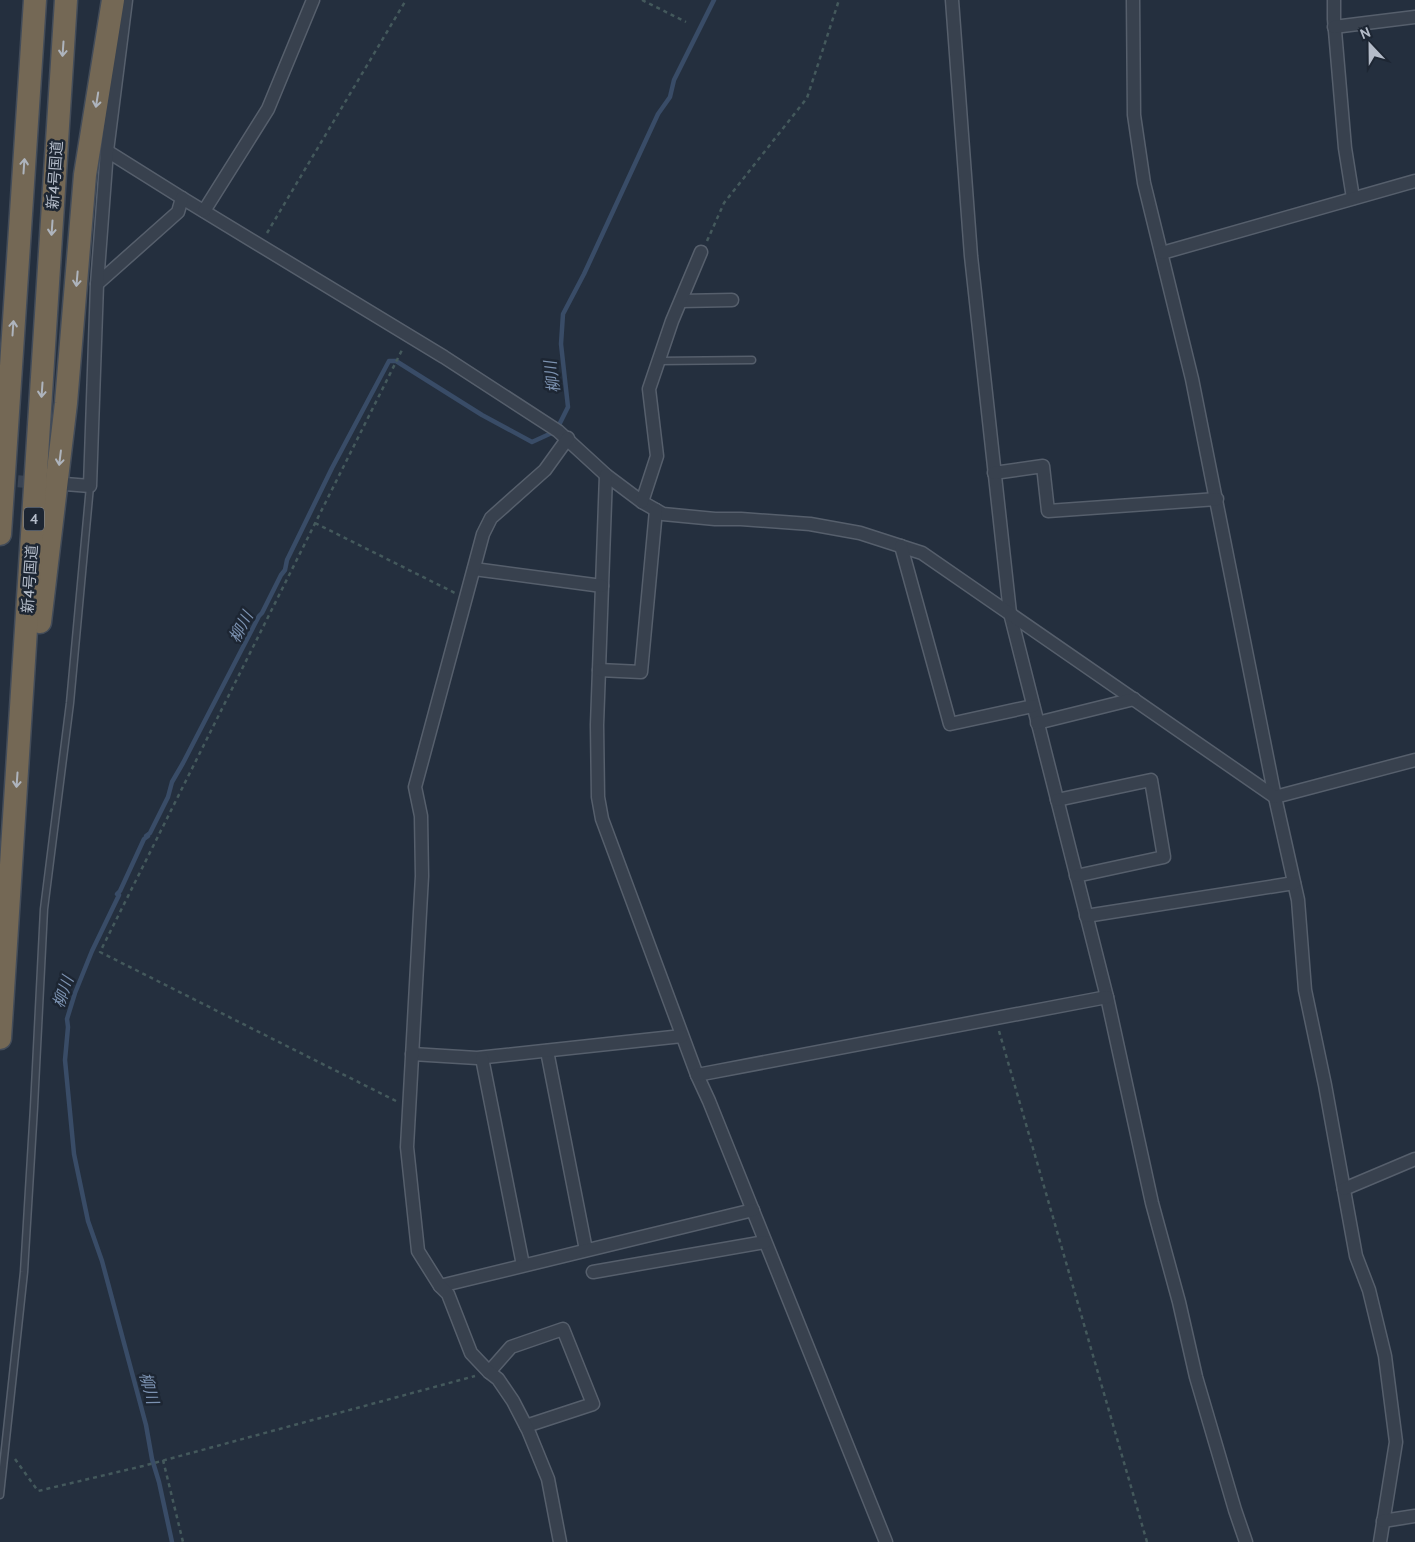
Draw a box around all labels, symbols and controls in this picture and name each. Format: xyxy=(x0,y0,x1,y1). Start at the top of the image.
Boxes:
north arrow xyxy=(1345,20,1395,70)
text: N xyxy=(1357,23,1373,43)
one-way arrow xyxy=(59,40,68,56)
one-way arrow xyxy=(92,92,102,108)
street label: 新4号国道 xyxy=(44,140,66,210)
one-way arrow xyxy=(19,158,28,174)
one-way arrow xyxy=(47,220,57,236)
one-way arrow xyxy=(72,270,81,286)
one-way arrow xyxy=(9,320,18,336)
water label: 柳川 xyxy=(540,358,563,394)
one-way arrow xyxy=(37,382,46,398)
one-way arrow xyxy=(55,450,65,466)
road number: 4 xyxy=(24,508,44,530)
street label: 新4号国道 xyxy=(19,544,41,614)
water label: 柳川 xyxy=(225,607,258,646)
one-way arrow xyxy=(12,771,22,787)
water label: 柳川 xyxy=(49,972,78,1010)
water label: 柳川 xyxy=(136,1370,163,1408)

